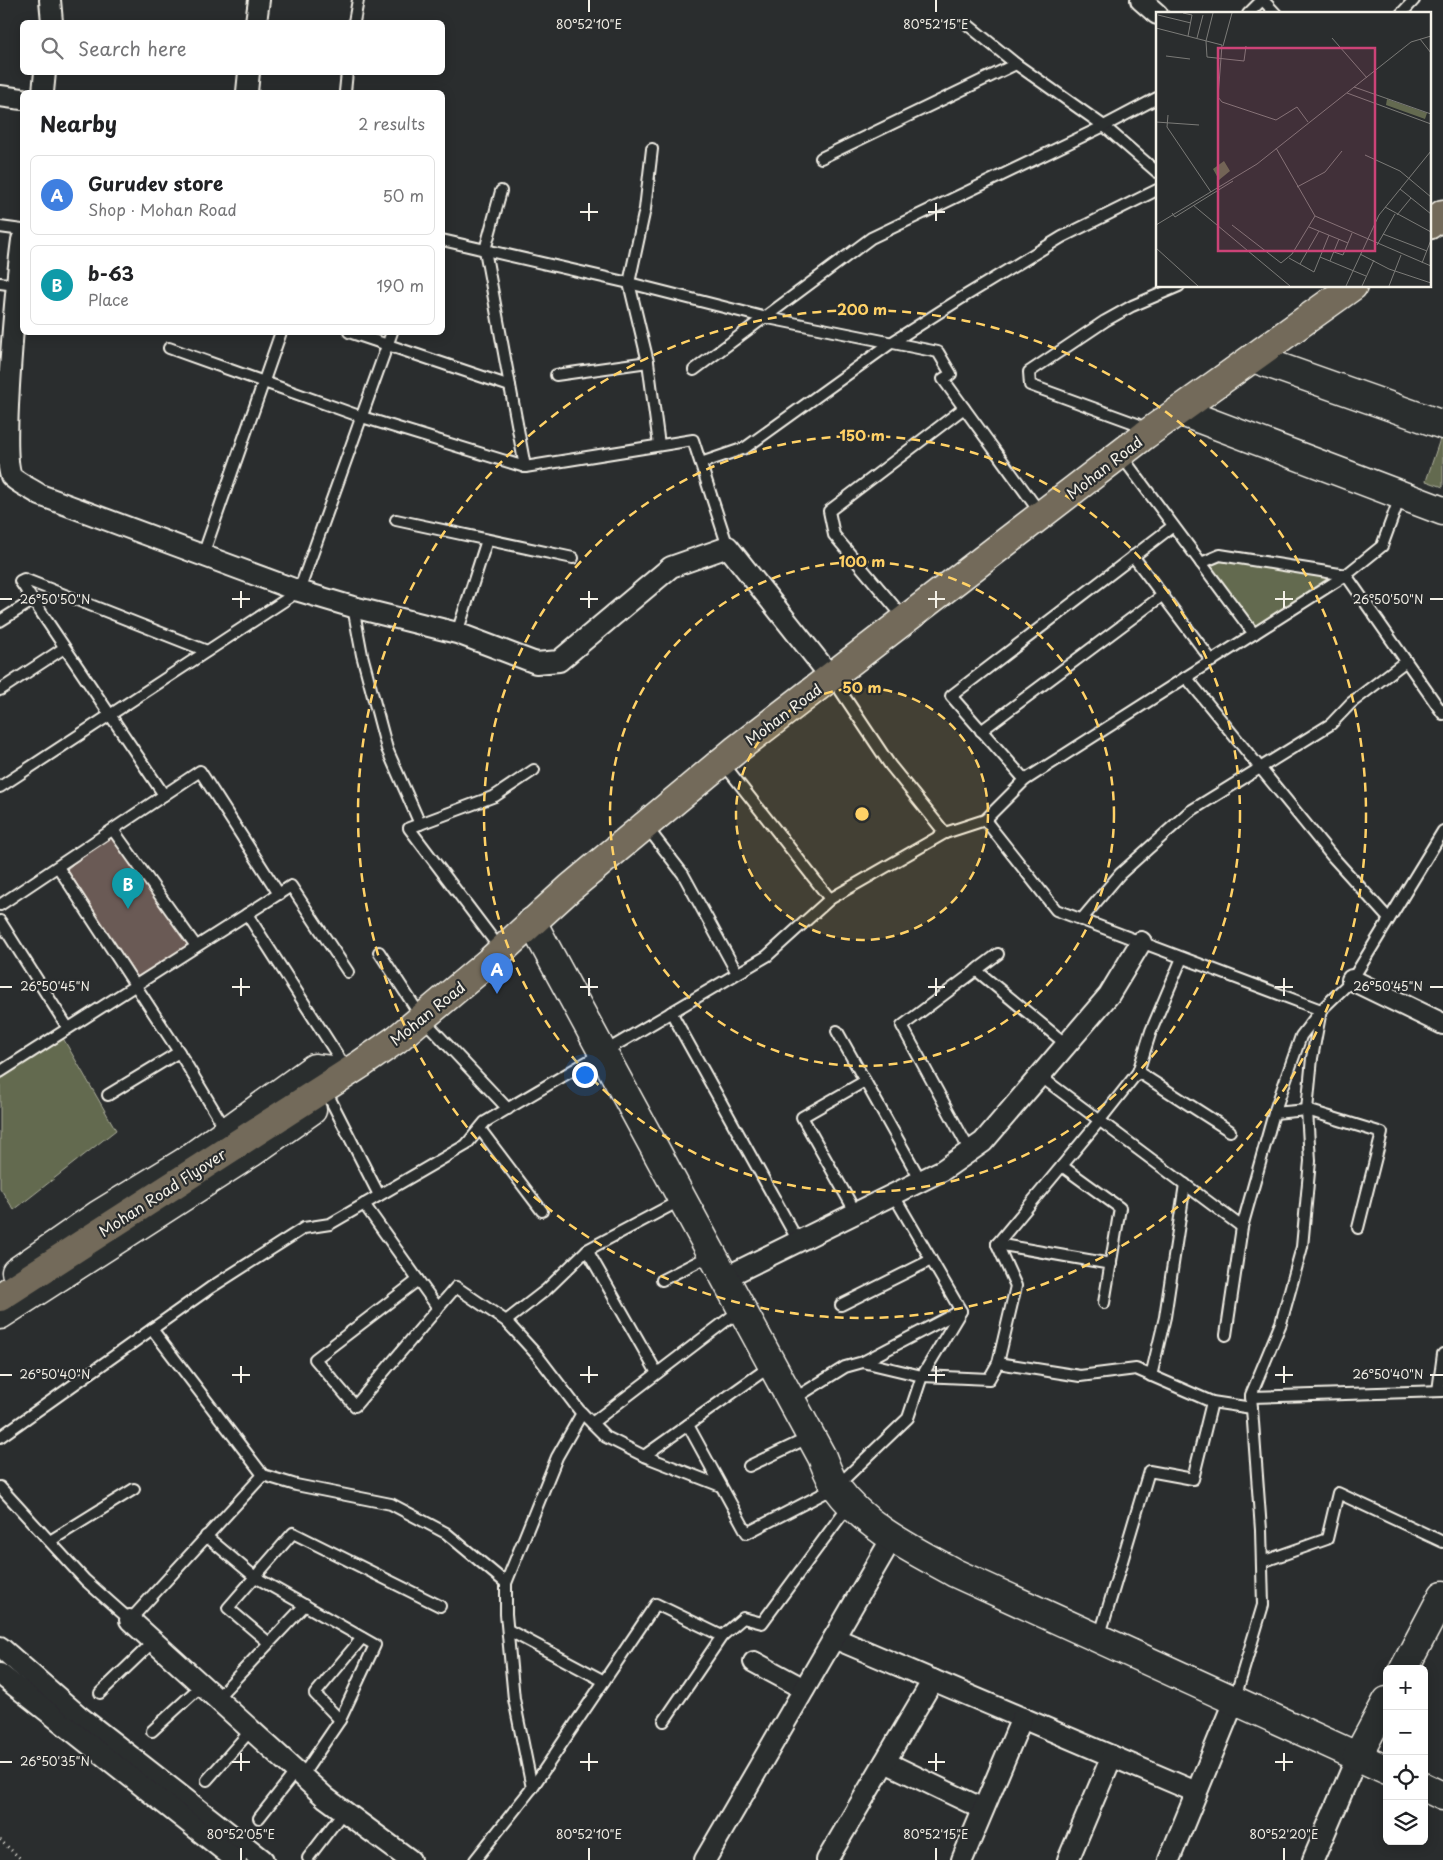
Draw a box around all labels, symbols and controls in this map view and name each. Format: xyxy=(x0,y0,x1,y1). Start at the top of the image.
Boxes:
inset map xyxy=(1156,12,1430,288)
text: 80°52'10"E xyxy=(556,15,622,33)
text: 80°52'15"E xyxy=(903,15,969,33)
search box xyxy=(20,20,445,75)
icon: search xyxy=(38,34,66,62)
text: Search here xyxy=(78,34,187,62)
text: Nearby xyxy=(40,107,117,139)
text: 2 results xyxy=(358,111,425,135)
text: Gurudev store xyxy=(88,169,223,197)
text: A xyxy=(51,183,63,207)
text: 50 m xyxy=(383,183,424,207)
text: Shop · Mohan Road xyxy=(88,197,237,221)
text: b-63 xyxy=(88,259,134,287)
text: B xyxy=(52,273,62,297)
text: 190 m xyxy=(376,273,424,297)
text: Place xyxy=(88,287,129,311)
text: 200 m xyxy=(837,297,887,320)
text: 150 m xyxy=(839,423,885,446)
street label: Mohan Road xyxy=(1061,430,1147,504)
text: 100 m xyxy=(839,549,885,572)
text: 26°50'50"N xyxy=(20,590,90,608)
text: 26°50'50"N xyxy=(1353,590,1423,608)
text: 50 m xyxy=(843,675,881,698)
street label: Mohan Road xyxy=(740,677,826,751)
centre of rings xyxy=(853,805,871,823)
pin: B xyxy=(112,868,144,909)
pin: A xyxy=(481,953,513,994)
street label: Mohan Road xyxy=(384,975,470,1051)
text: 26°50'45"N xyxy=(20,977,90,995)
text: 26°50'45"N xyxy=(1353,977,1423,995)
your location xyxy=(572,1062,598,1088)
street label: Mohan Road Flyover xyxy=(94,1142,230,1242)
text: 26°50'40"N xyxy=(20,1365,90,1383)
text: 26°50'40"N xyxy=(1353,1365,1423,1383)
map controls xyxy=(1383,1665,1428,1845)
button: + xyxy=(1383,1665,1428,1710)
button: − xyxy=(1383,1710,1428,1755)
text: 26°50'35"N xyxy=(20,1752,90,1770)
button: locate xyxy=(1383,1755,1428,1800)
button: layers xyxy=(1383,1800,1428,1845)
text: 80°52'05"E xyxy=(207,1825,275,1843)
text: 80°52'10"E xyxy=(556,1825,622,1843)
text: 80°52'15"E xyxy=(903,1825,969,1843)
text: 80°52'20"E xyxy=(1249,1825,1319,1843)

